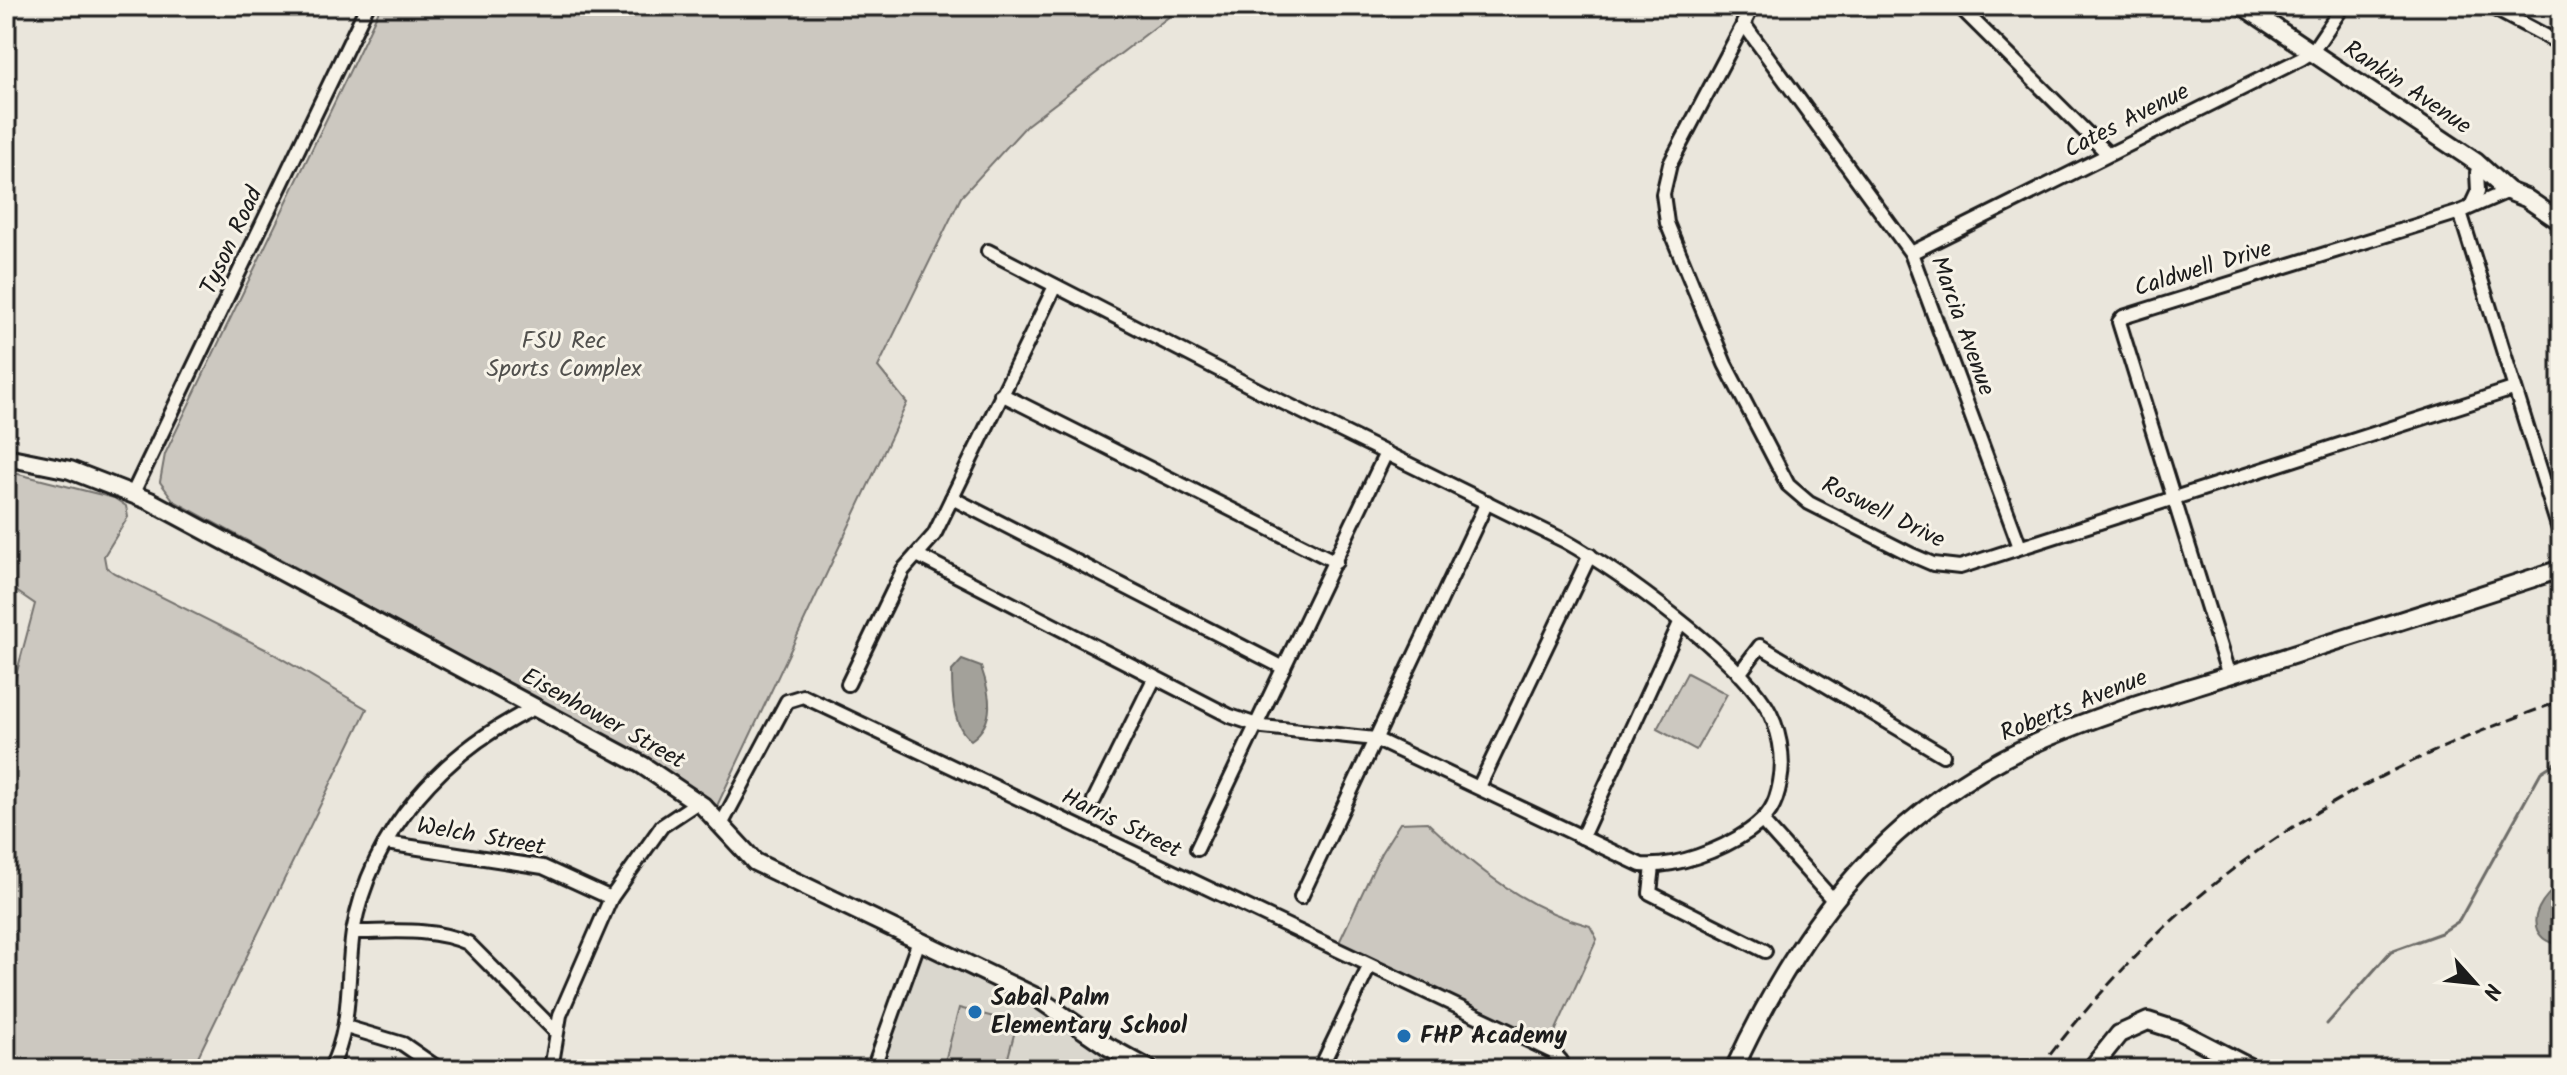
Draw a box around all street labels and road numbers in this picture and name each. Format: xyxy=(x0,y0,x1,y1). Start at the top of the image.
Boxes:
street label: Rankin Avenue xyxy=(2335,30,2479,146)
street label: Cates Avenue xyxy=(2057,73,2197,169)
street label: Tyson Road xyxy=(190,179,275,302)
street label: Caldwell Drive xyxy=(2129,230,2277,308)
street label: Marcia Avenue xyxy=(1919,251,2005,401)
street label: Roswell Drive xyxy=(1814,466,1952,560)
street label: Eisenhower Street xyxy=(514,658,693,781)
street label: Roberts Avenue xyxy=(1994,659,2154,753)
street label: Harris Street xyxy=(1054,778,1188,870)
street label: Welch Street xyxy=(414,807,549,868)

